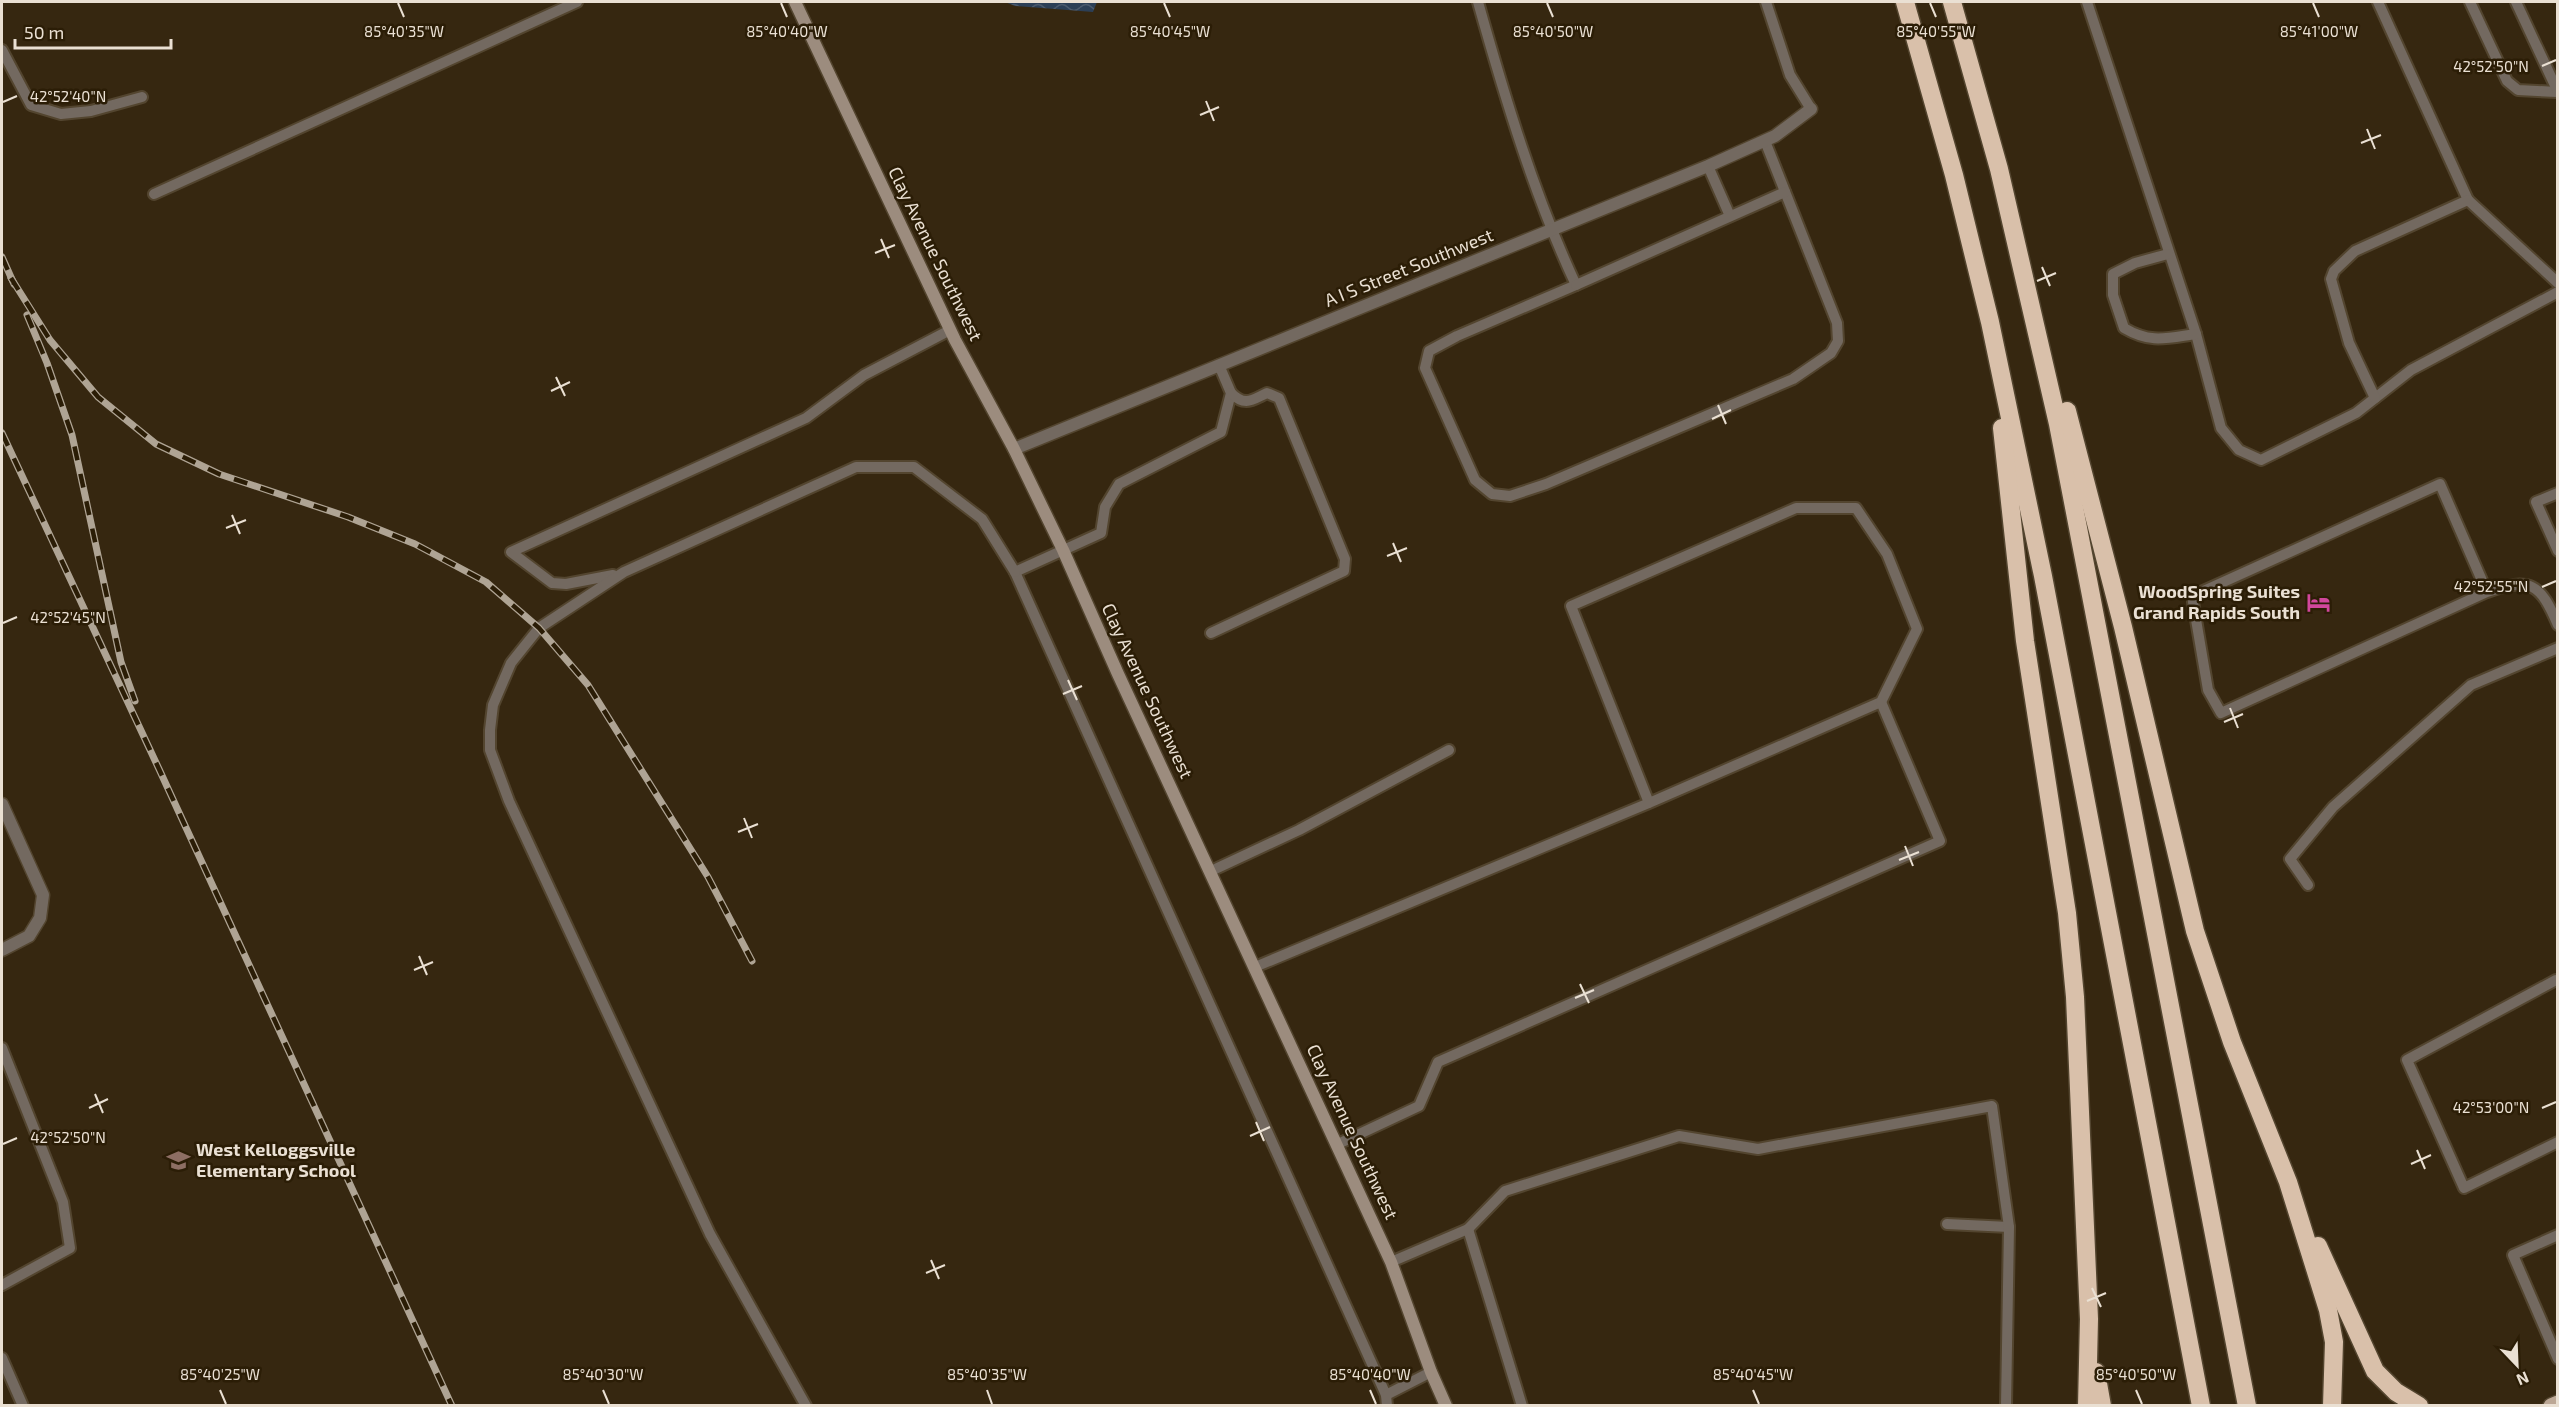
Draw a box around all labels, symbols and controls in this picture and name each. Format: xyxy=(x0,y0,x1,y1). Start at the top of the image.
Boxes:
scale bar xyxy=(15,12,171,50)
text: 50 m xyxy=(24,21,64,43)
text: 85°40'35"W xyxy=(364,22,444,40)
text: 85°40'40"W xyxy=(746,22,828,40)
text: 85°40'45"W xyxy=(1130,22,1210,40)
text: 85°40'50"W xyxy=(1513,22,1593,40)
text: 85°40'55"W xyxy=(1896,22,1976,40)
text: 85°41'00"W xyxy=(2280,22,2358,40)
text: 42°52'50"N xyxy=(2453,57,2529,75)
text: 42°52'40"N xyxy=(30,87,106,105)
street label: Clay Avenue Southwest xyxy=(884,163,988,344)
street label: A I S Street Southwest xyxy=(1321,223,1496,311)
text: 42°52'55"N xyxy=(2454,577,2528,595)
place label: WoodSpring Suites Grand Rapids South xyxy=(2133,580,2300,623)
hotel icon: WoodSpring Suites Grand Rapids South xyxy=(2305,589,2331,615)
street label: Clay Avenue Southwest xyxy=(1098,599,1198,782)
text: 42°52'45"N xyxy=(30,608,106,626)
street label: Clay Avenue Southwest xyxy=(1303,1040,1403,1223)
text: 42°53'00"N xyxy=(2453,1098,2529,1116)
text: 42°52'50"N xyxy=(30,1128,106,1146)
place label: West Kelloggsville Elementary School xyxy=(196,1138,356,1181)
school or university icon: West Kelloggsville Elementary School xyxy=(165,1147,191,1173)
north arrow xyxy=(2487,1335,2547,1395)
text: 85°40'25"W xyxy=(180,1365,260,1383)
text: 85°40'30"W xyxy=(563,1365,643,1383)
text: 85°40'35"W xyxy=(947,1365,1027,1383)
text: 85°40'40"W xyxy=(1329,1365,1411,1383)
text: 85°40'45"W xyxy=(1713,1365,1793,1383)
text: 85°40'50"W xyxy=(2096,1365,2176,1383)
text: N xyxy=(2514,1368,2532,1390)

